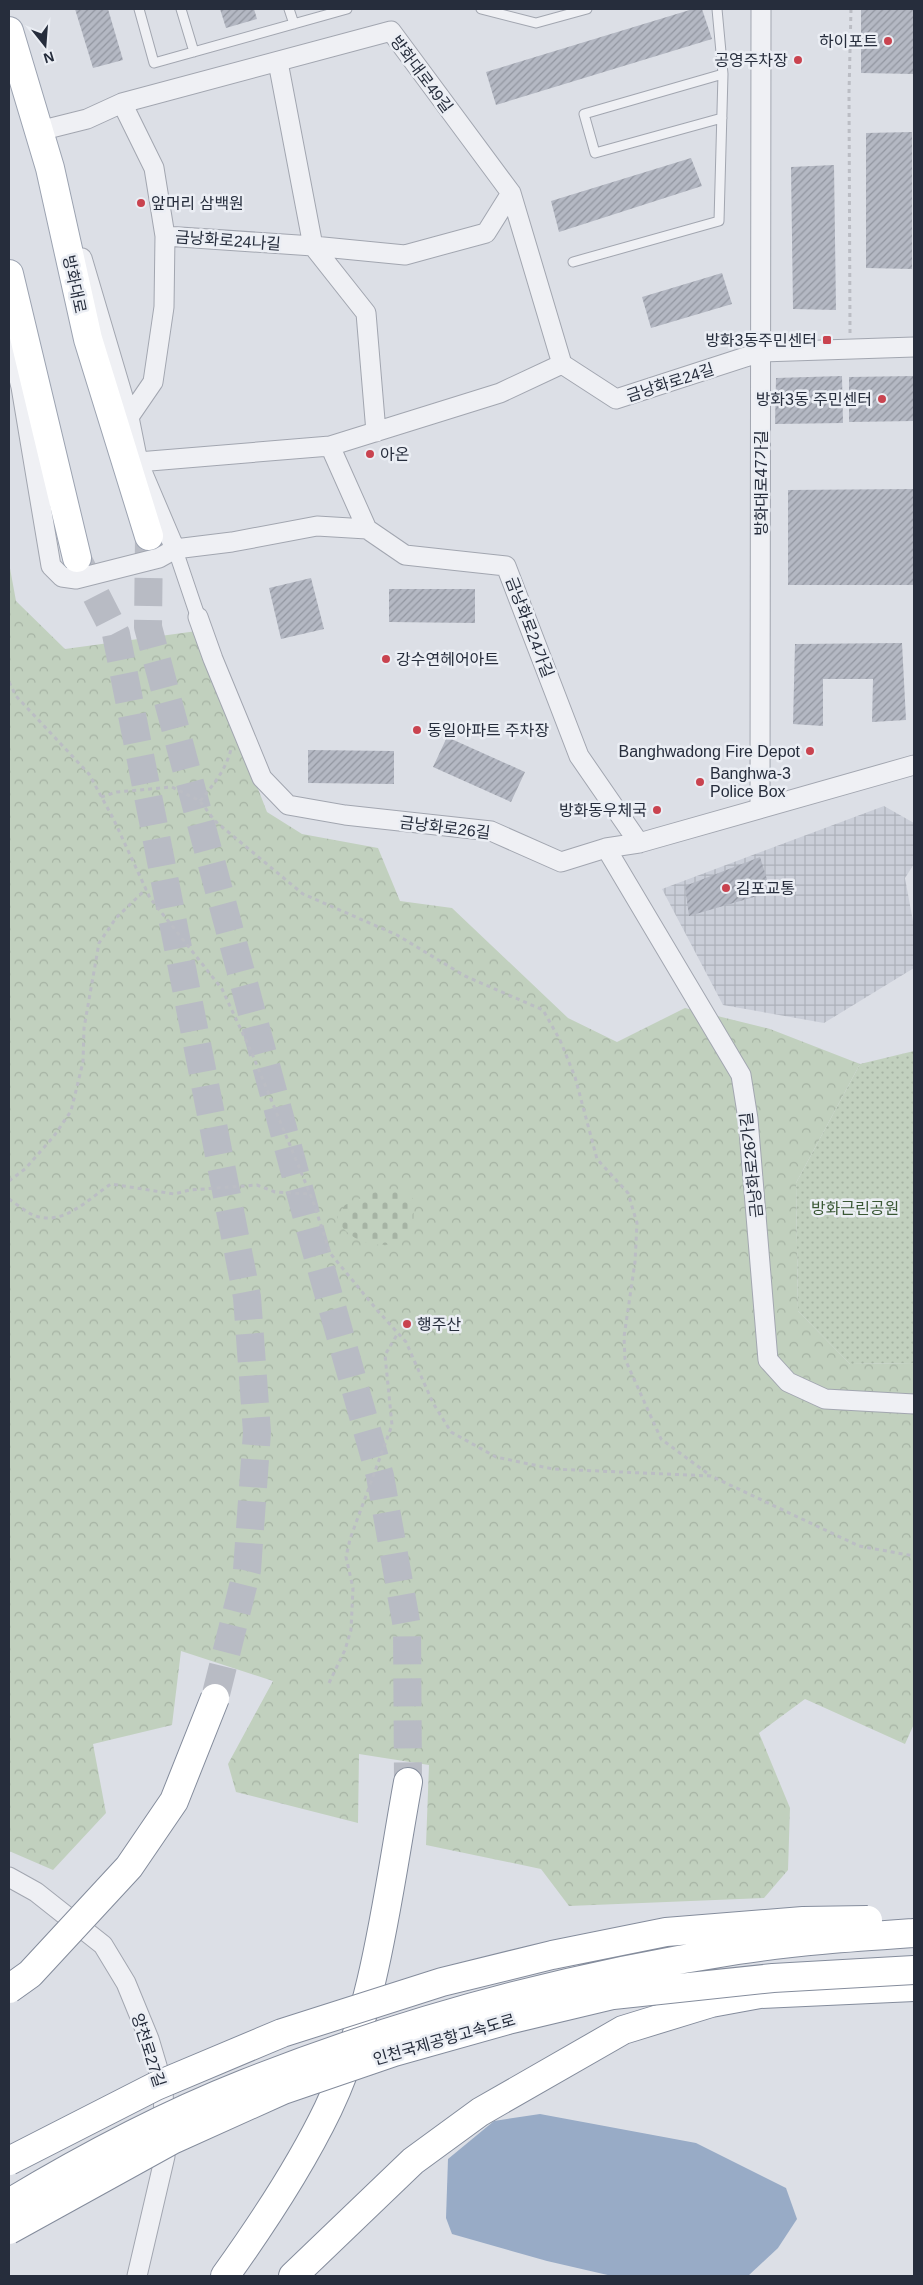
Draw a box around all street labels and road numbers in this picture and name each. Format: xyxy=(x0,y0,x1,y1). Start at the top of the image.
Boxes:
street label: 방화대로49길 xyxy=(387,33,456,116)
street label: 금낭화로24나길 xyxy=(174,228,281,253)
street label: 방화대로 xyxy=(60,254,89,315)
street label: 금낭화로24길 xyxy=(624,360,716,405)
street label: 방화대로47가길 xyxy=(753,430,770,536)
street label: 금낭화로24가길 xyxy=(503,575,556,680)
street label: 금낭화로26길 xyxy=(399,813,491,842)
street label: 금낭화로26가길 xyxy=(737,1111,765,1219)
street label: 양천로27길 xyxy=(129,2011,168,2089)
street label: 인천국제공항고속도로 xyxy=(371,2011,517,2068)

